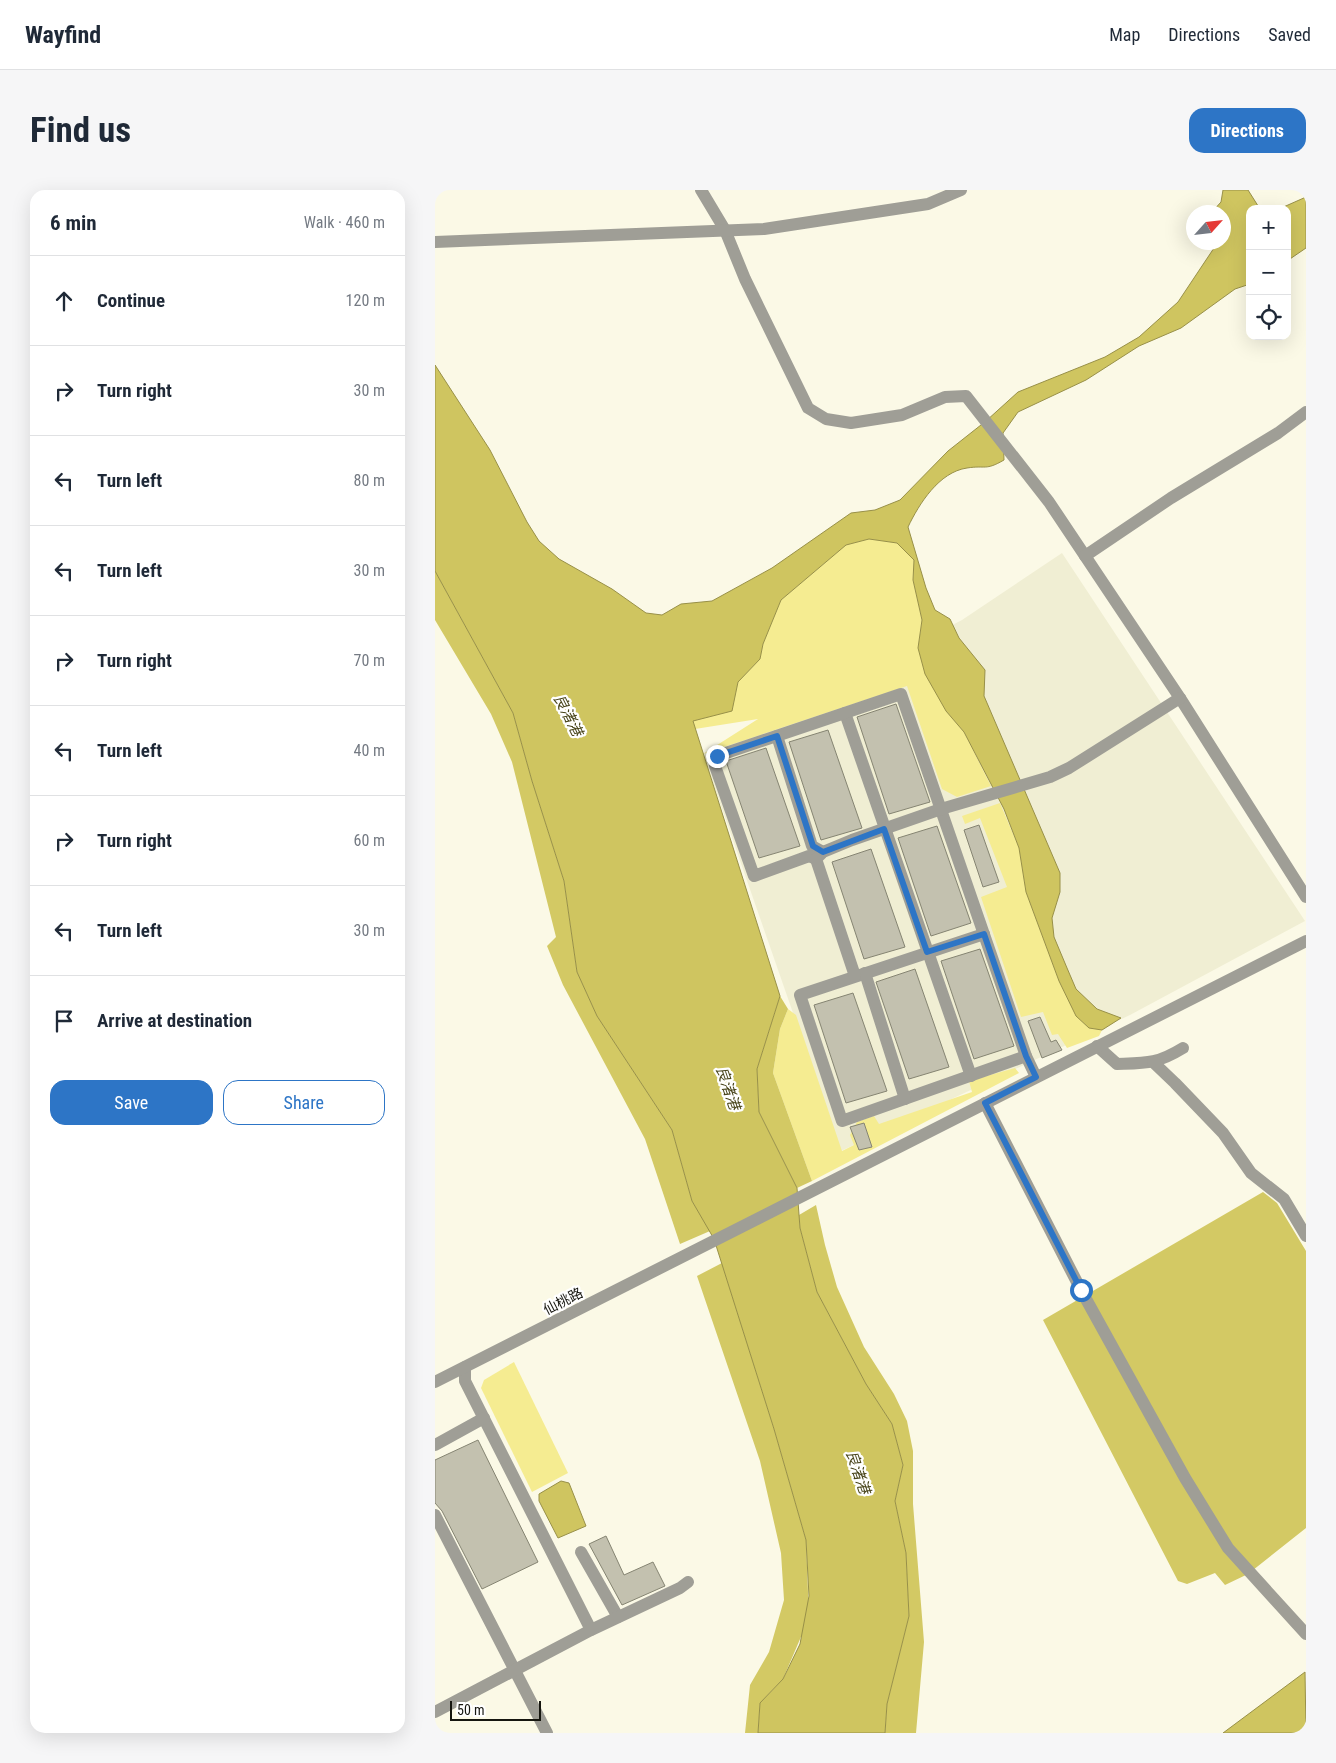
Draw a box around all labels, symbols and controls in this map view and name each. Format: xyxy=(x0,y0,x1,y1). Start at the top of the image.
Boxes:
text: Wayfind xyxy=(25,21,101,49)
text: Map xyxy=(1109,24,1140,45)
text: Directions xyxy=(1168,24,1240,45)
text: Saved xyxy=(1268,24,1311,45)
button: Directions xyxy=(1189,108,1306,153)
text: Find us xyxy=(30,110,131,151)
north arrow xyxy=(1186,205,1231,250)
map controls xyxy=(1246,205,1291,340)
button: + xyxy=(1246,205,1291,250)
text: 6 min xyxy=(50,211,97,235)
text: Walk · 460 m xyxy=(304,213,385,232)
button: − xyxy=(1246,250,1291,295)
icon: ahead xyxy=(50,287,78,315)
text: Continue xyxy=(97,289,165,312)
text: 120 m xyxy=(346,291,385,310)
button: locate xyxy=(1246,295,1291,340)
icon: right xyxy=(50,377,78,405)
text: Turn right xyxy=(97,379,172,402)
text: 30 m xyxy=(353,381,385,400)
icon: left xyxy=(50,467,78,495)
text: Turn left xyxy=(97,469,162,492)
text: 80 m xyxy=(353,471,385,490)
icon: left xyxy=(50,557,78,585)
text: Turn left xyxy=(97,559,162,582)
text: 30 m xyxy=(353,561,385,580)
icon: right xyxy=(50,647,78,675)
text: Turn right xyxy=(97,649,172,672)
text: 70 m xyxy=(353,651,385,670)
water label: 良渚港 xyxy=(550,691,587,741)
icon: left xyxy=(50,737,78,765)
text: Turn left xyxy=(97,739,162,762)
text: 40 m xyxy=(353,741,385,760)
route end xyxy=(706,745,729,768)
icon: right xyxy=(50,827,78,855)
text: Turn right xyxy=(97,829,172,852)
text: 60 m xyxy=(353,831,385,850)
icon: left xyxy=(50,917,78,945)
text: Turn left xyxy=(97,919,162,942)
text: 30 m xyxy=(353,921,385,940)
icon: arrive xyxy=(50,1007,78,1035)
text: Arrive at destination xyxy=(97,1009,252,1032)
water label: 良渚港 xyxy=(712,1064,744,1114)
button: Save xyxy=(50,1080,213,1125)
button: Share xyxy=(223,1080,385,1125)
route start xyxy=(1070,1279,1093,1302)
street label: 仙桃路 xyxy=(541,1284,585,1318)
water label: 良渚港 xyxy=(842,1448,874,1498)
scale bar xyxy=(450,1698,541,1721)
text: 50 m xyxy=(457,1702,485,1718)

